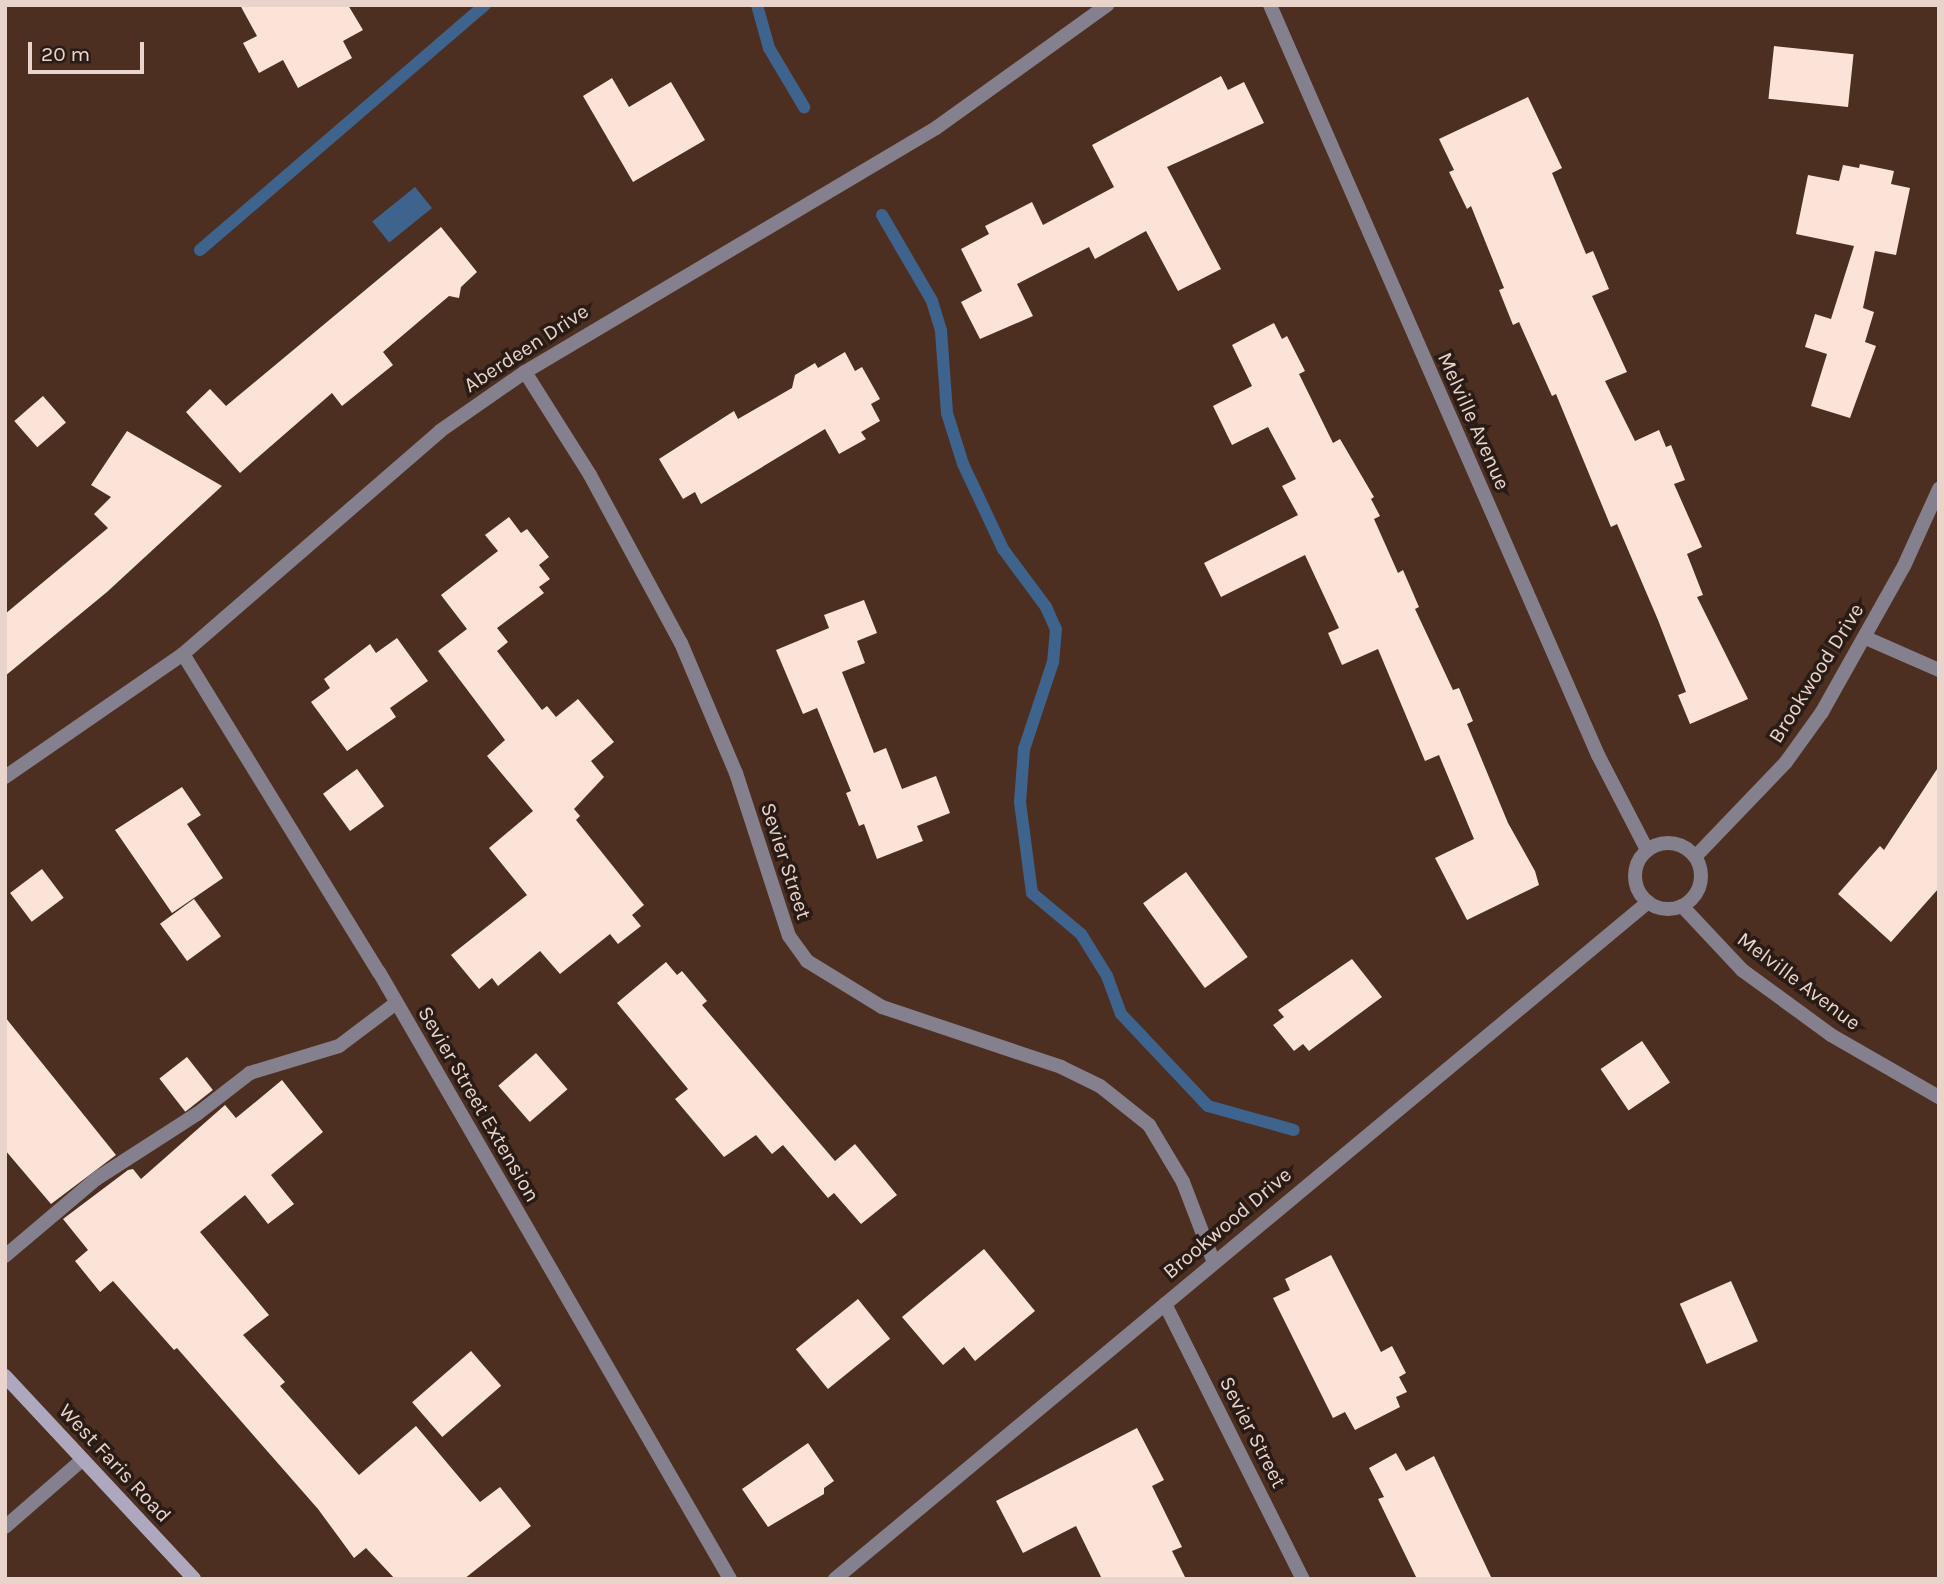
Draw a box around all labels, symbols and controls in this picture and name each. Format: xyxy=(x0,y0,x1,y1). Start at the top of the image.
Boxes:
scale bar xyxy=(32,28,147,72)
text: 20 m xyxy=(41,42,90,66)
street label: Aberdeen Drive xyxy=(459,298,593,398)
street label: Melville Avenue xyxy=(1432,348,1516,494)
street label: Brookwood Drive xyxy=(1763,598,1869,748)
street label: Sevier Street xyxy=(755,799,817,923)
street label: Melville Avenue xyxy=(1732,926,1866,1036)
street label: Sevier Street Extension xyxy=(413,1002,545,1206)
street label: Brookwood Drive xyxy=(1158,1162,1296,1284)
street label: Sevier Street xyxy=(1214,1372,1292,1492)
street label: West Faris Road xyxy=(54,1398,176,1528)

